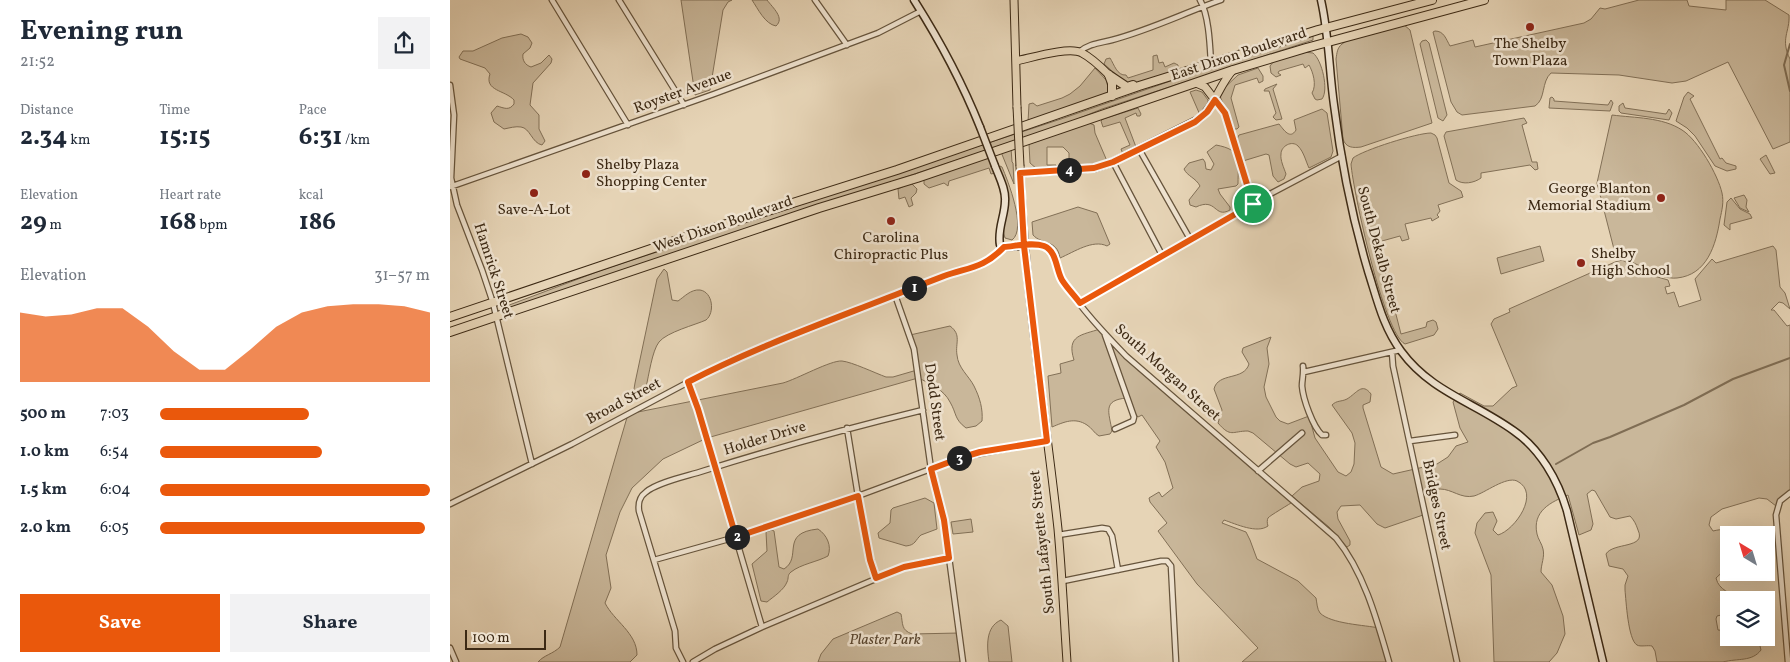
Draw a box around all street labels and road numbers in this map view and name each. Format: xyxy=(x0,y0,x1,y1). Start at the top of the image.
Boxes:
street label: East Dixon Boulevard xyxy=(1168,23,1310,87)
street label: Royster Avenue xyxy=(631,65,735,119)
street label: South Dekalb Street xyxy=(1351,184,1405,316)
street label: West Dixon Boulevard xyxy=(651,191,795,259)
street label: Hamrick Street xyxy=(468,220,518,322)
street label: South Morgan Street xyxy=(1109,320,1225,426)
street label: Dodd Street xyxy=(918,362,950,442)
street label: Broad Street xyxy=(583,374,665,430)
street label: Holder Drive xyxy=(721,417,809,461)
street label: Bridges Street xyxy=(1416,458,1456,552)
street label: South Lafayette Street xyxy=(1025,469,1061,615)

